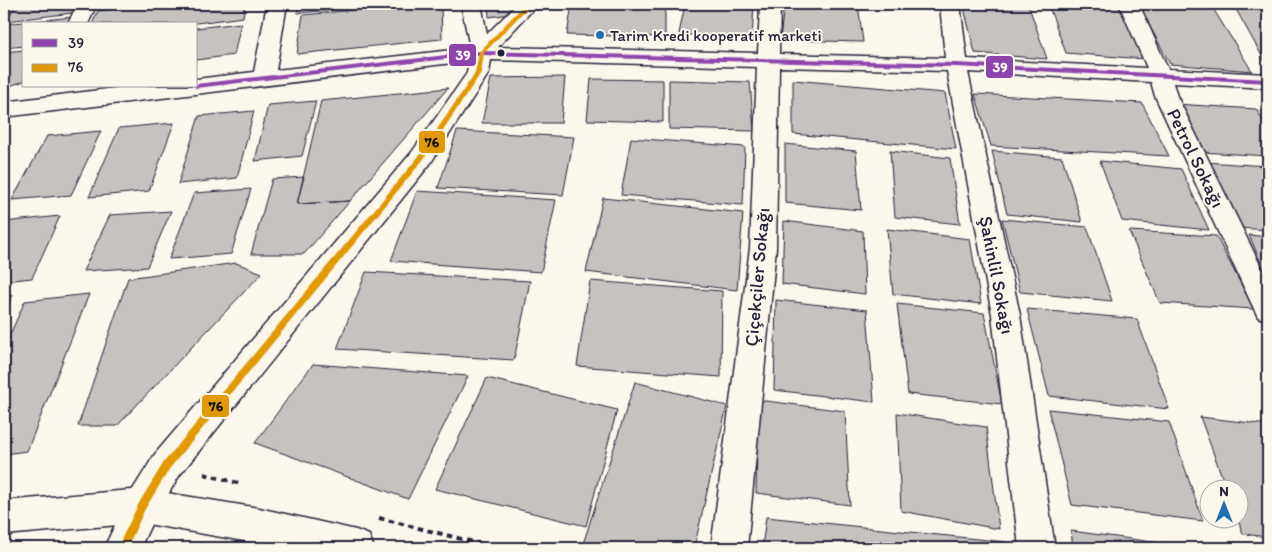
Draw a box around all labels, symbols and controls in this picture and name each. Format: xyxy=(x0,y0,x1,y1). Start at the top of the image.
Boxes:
legend xyxy=(22,22,198,88)
place label: Tarim Kredi kooperatif marketi xyxy=(610,26,822,45)
marker: Tarim Kredi kooperatif marketi xyxy=(594,29,606,41)
text: 39 xyxy=(68,34,84,52)
line badge: 39 xyxy=(448,43,477,67)
text: 39 xyxy=(456,47,470,64)
unlabelled marker xyxy=(496,48,506,58)
line badge: 39 xyxy=(985,55,1014,79)
text: 76 xyxy=(68,58,83,76)
text: 39 xyxy=(993,59,1007,76)
street label: Petrol Sokağı xyxy=(1162,105,1230,211)
line badge: 76 xyxy=(418,130,446,154)
text: 76 xyxy=(424,134,440,151)
street label: Çiçekçiler Sokağı xyxy=(739,207,775,347)
street label: Şahinlil Sokağı xyxy=(974,214,1020,336)
line badge: 76 xyxy=(201,394,230,418)
text: 76 xyxy=(208,398,224,415)
north arrow xyxy=(1200,480,1250,530)
text: N xyxy=(1219,483,1229,500)

